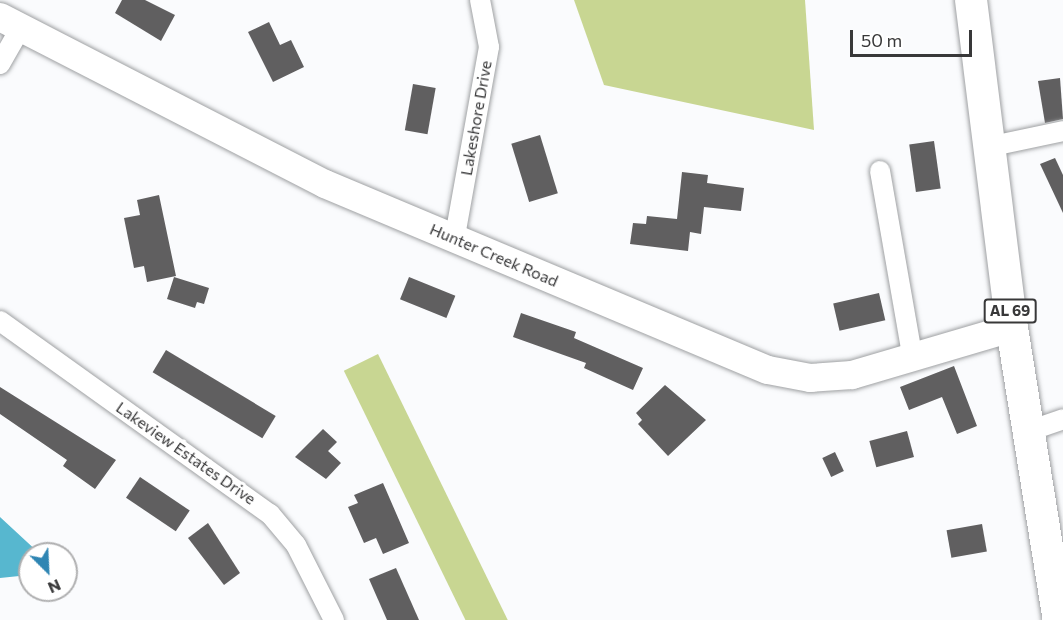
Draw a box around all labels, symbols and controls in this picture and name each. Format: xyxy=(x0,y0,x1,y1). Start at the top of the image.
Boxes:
scale bar xyxy=(853,18,974,56)
text: 50 m xyxy=(861,29,902,51)
street label: Lakeshore Drive xyxy=(456,59,496,177)
street label: Hunter Creek Road xyxy=(427,219,561,291)
road number: AL 69 xyxy=(983,299,1037,323)
street label: Lakeview Estates Drive xyxy=(113,398,259,508)
north arrow xyxy=(18,542,78,602)
text: N xyxy=(45,576,64,598)

